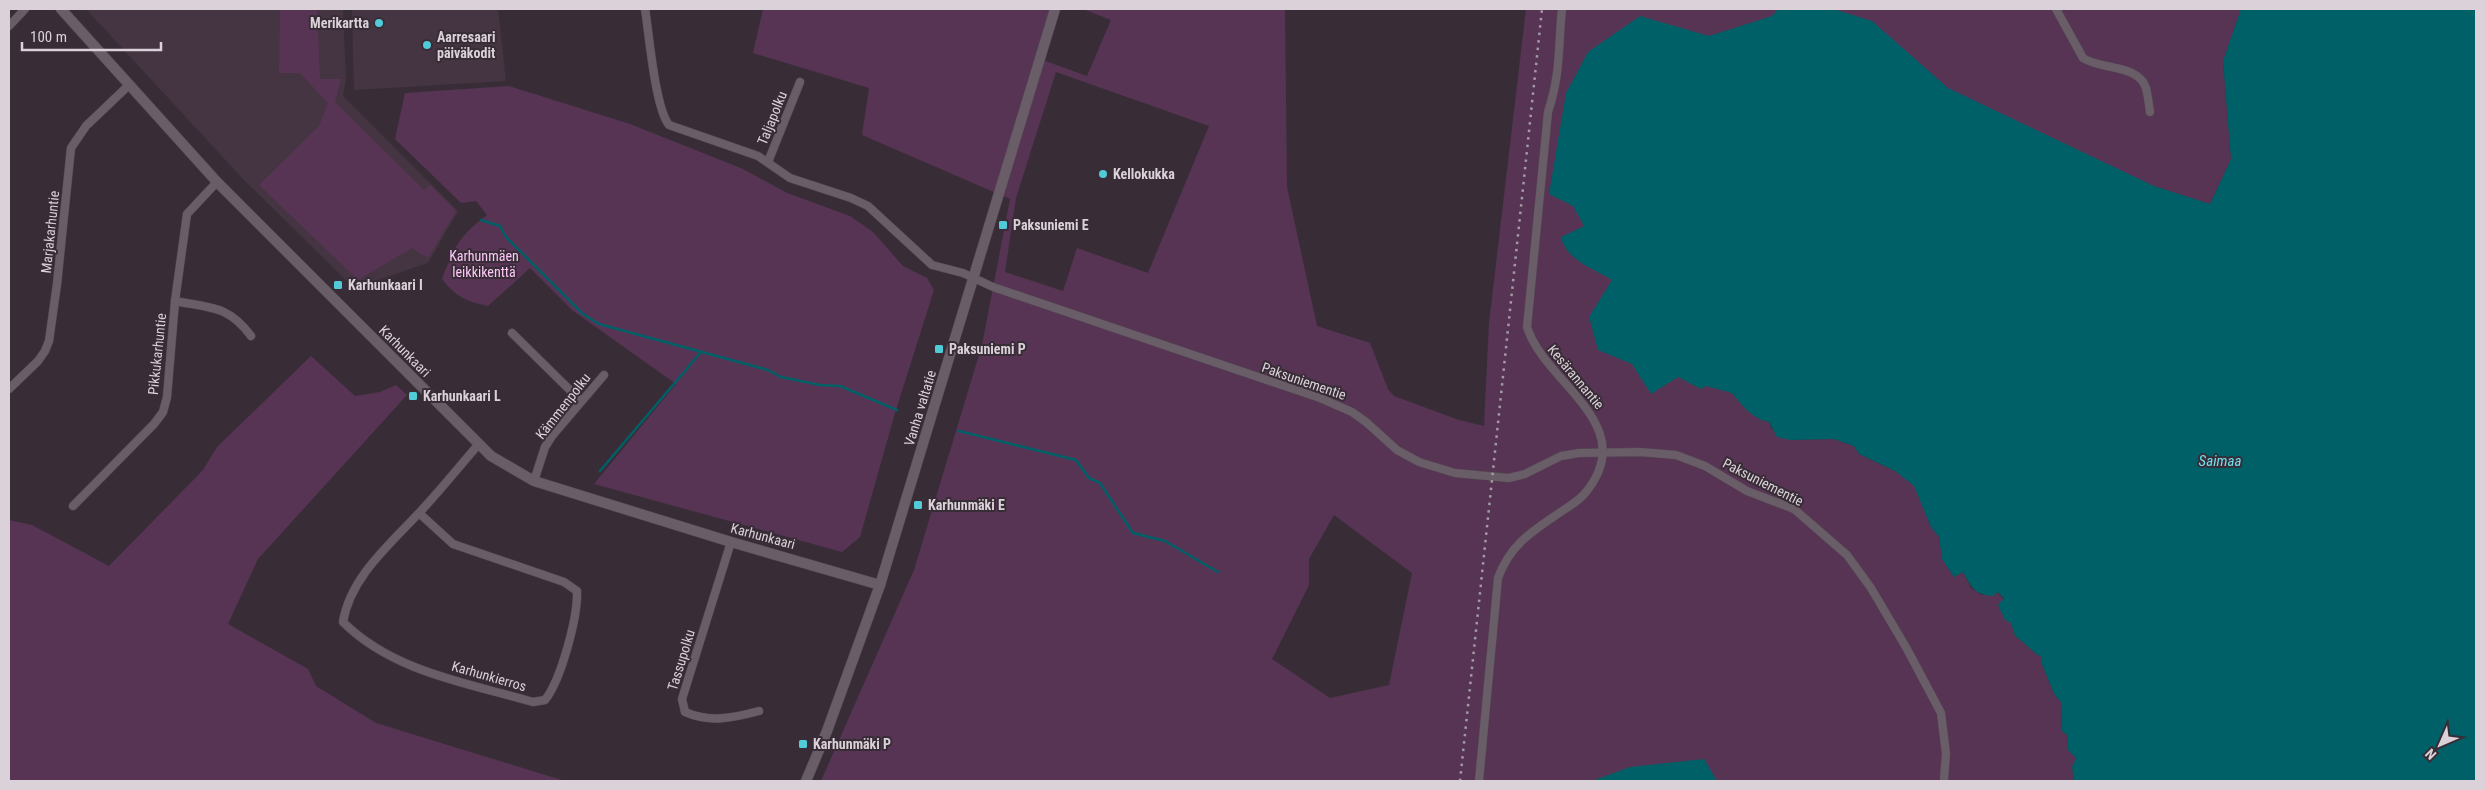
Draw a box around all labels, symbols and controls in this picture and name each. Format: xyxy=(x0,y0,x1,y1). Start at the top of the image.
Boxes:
place label: Merikartta xyxy=(310,15,369,31)
marker: Merikartta xyxy=(373,17,385,29)
scale bar xyxy=(22,20,161,52)
text: 100 m xyxy=(30,28,67,46)
place label: Aarresaari päiväkodit xyxy=(437,29,496,61)
marker: Aarresaari päiväkodit xyxy=(421,39,433,51)
street label: Taljapolku xyxy=(754,89,790,147)
place label: Kellokukka xyxy=(1113,166,1175,182)
marker: Kellokukka xyxy=(1097,168,1109,180)
street label: Marjakarhuntie xyxy=(38,190,62,274)
place label: Paksuniemi E xyxy=(1013,217,1089,233)
marker: Paksuniemi E xyxy=(997,219,1009,231)
park label: Karhunmäen leikkikenttä xyxy=(449,248,519,280)
place label: Karhunkaari I xyxy=(348,277,423,293)
marker: Karhunkaari I xyxy=(332,279,344,291)
street label: Pikkukarhuntie xyxy=(145,312,169,396)
street label: Karhunkaari xyxy=(376,322,434,380)
place label: Paksuniemi P xyxy=(949,341,1026,357)
street label: Kesärannantie xyxy=(1545,342,1608,413)
marker: Paksuniemi P xyxy=(933,343,945,355)
street label: Paksuniementie xyxy=(1260,359,1349,403)
street label: Vanha valtatie xyxy=(901,368,939,448)
street label: Kämmenpolku xyxy=(532,370,594,442)
place label: Karhunkaari L xyxy=(423,388,501,404)
marker: Karhunkaari L xyxy=(407,390,419,402)
water label: Saimaa xyxy=(2199,452,2241,470)
street label: Paksuniementie xyxy=(1720,455,1806,509)
place label: Karhunmäki E xyxy=(928,497,1005,513)
marker: Karhunmäki E xyxy=(912,499,924,511)
street label: Karhunkaari xyxy=(729,520,797,552)
street label: Tassupolku xyxy=(664,628,698,692)
street label: Karhunkierros xyxy=(450,658,528,694)
north arrow xyxy=(2415,720,2465,770)
place label: Karhunmäki P xyxy=(813,736,891,752)
marker: Karhunmäki P xyxy=(797,738,809,750)
text: N xyxy=(2422,746,2439,763)

